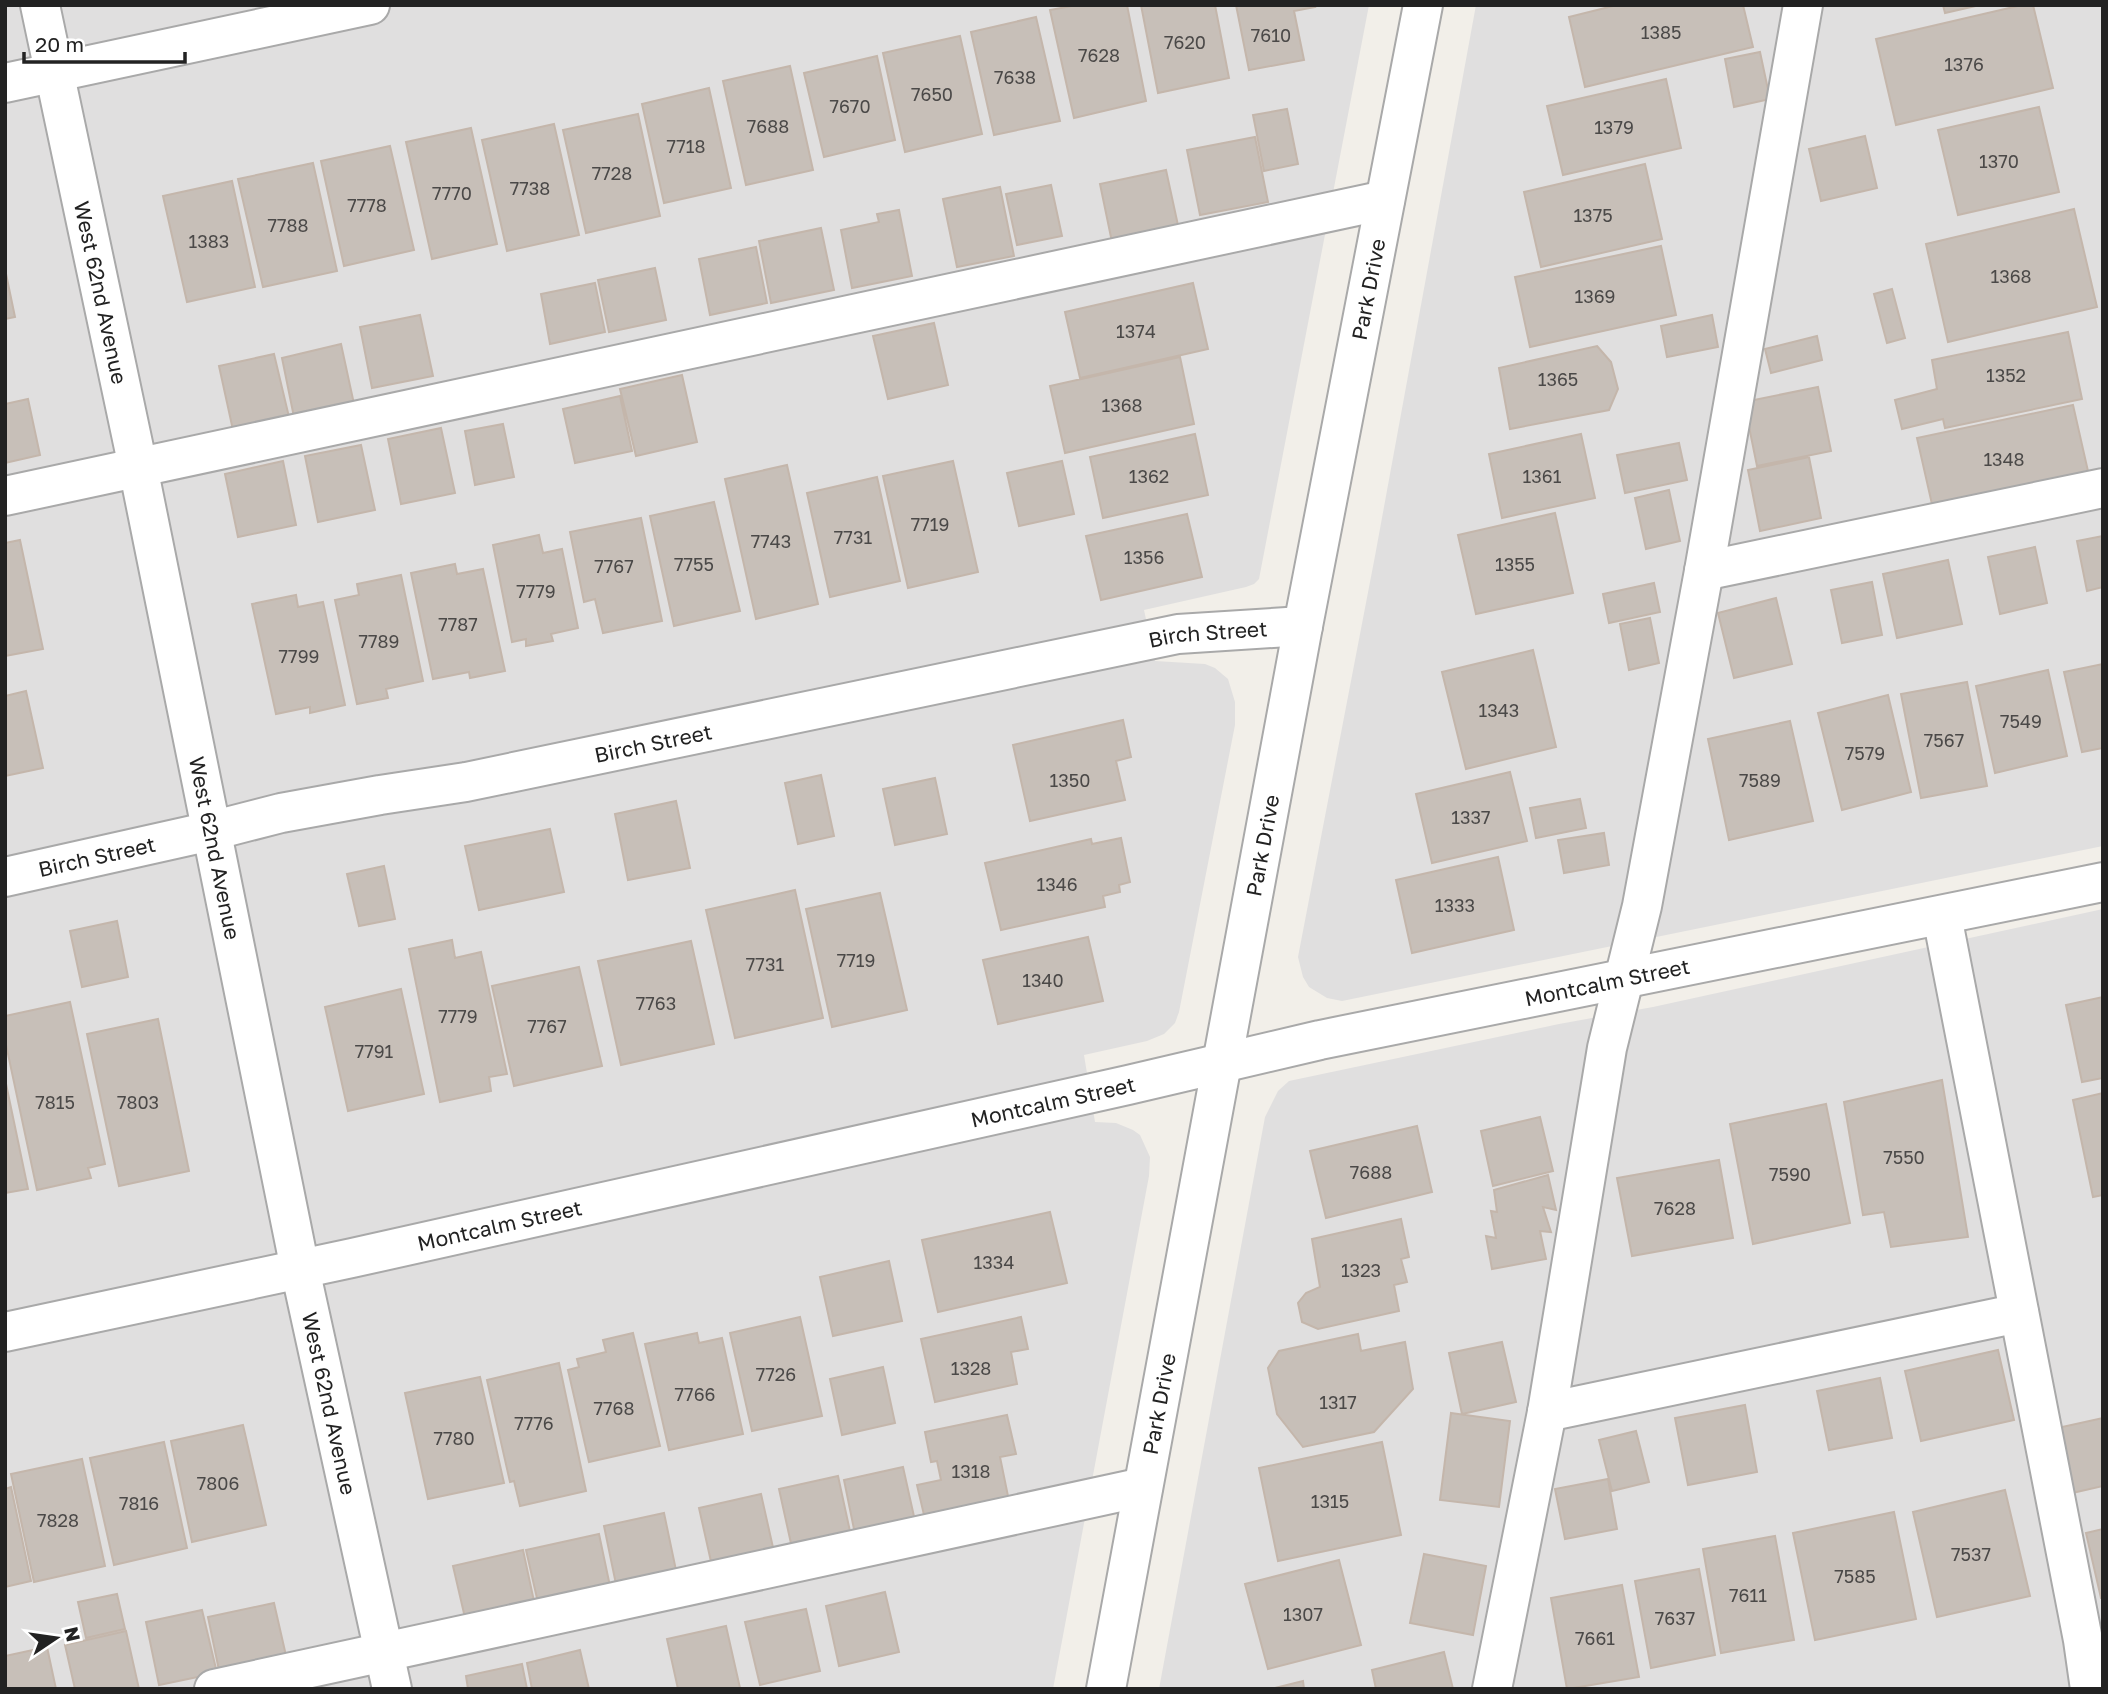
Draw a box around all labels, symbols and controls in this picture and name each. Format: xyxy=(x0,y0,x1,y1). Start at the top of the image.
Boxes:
scale bar xyxy=(24,21,186,65)
house number: 1385 xyxy=(1641,21,1681,43)
house number: 7610 xyxy=(1251,24,1291,46)
text: 20 m xyxy=(35,31,84,57)
house number: 7620 xyxy=(1164,31,1206,53)
house number: 7628 xyxy=(1078,44,1120,66)
house number: 1376 xyxy=(1944,53,1984,75)
house number: 7638 xyxy=(994,66,1036,88)
house number: 7650 xyxy=(911,83,953,105)
house number: 7670 xyxy=(829,95,871,117)
house number: 7688 xyxy=(747,115,789,137)
house number: 1379 xyxy=(1594,116,1634,138)
house number: 7718 xyxy=(667,135,705,157)
house number: 1370 xyxy=(1979,150,2019,172)
house number: 7728 xyxy=(592,162,632,184)
house number: 7738 xyxy=(510,177,550,199)
house number: 7770 xyxy=(432,182,472,204)
house number: 7778 xyxy=(347,194,387,216)
street label: West 62nd Avenue xyxy=(69,199,133,387)
house number: 1375 xyxy=(1573,204,1613,226)
house number: 7788 xyxy=(267,214,309,236)
house number: 1383 xyxy=(189,230,229,252)
street label: Park Drive xyxy=(1346,236,1391,342)
house number: 1368 xyxy=(1990,265,2032,287)
house number: 1369 xyxy=(1574,285,1616,307)
house number: 1374 xyxy=(1116,320,1156,342)
house number: 1352 xyxy=(1986,364,2026,386)
house number: 1365 xyxy=(1538,368,1578,390)
house number: 1368 xyxy=(1101,394,1143,416)
house number: 1348 xyxy=(1983,448,2025,470)
house number: 1362 xyxy=(1129,465,1169,487)
house number: 1361 xyxy=(1523,465,1562,487)
house number: 7719 xyxy=(911,513,949,535)
house number: 7731 xyxy=(834,526,872,548)
house number: 7743 xyxy=(751,530,791,552)
house number: 1356 xyxy=(1124,546,1164,568)
house number: 7755 xyxy=(674,553,714,575)
house number: 1355 xyxy=(1495,553,1535,575)
house number: 7767 xyxy=(594,555,634,577)
house number: 7779 xyxy=(516,580,556,602)
house number: 7787 xyxy=(438,613,478,635)
street label: Birch Street xyxy=(1146,615,1268,653)
house number: 7789 xyxy=(359,630,399,652)
house number: 7799 xyxy=(279,645,319,667)
house number: 1343 xyxy=(1479,699,1519,721)
house number: 7549 xyxy=(2000,710,2042,732)
street label: Birch Street xyxy=(592,718,714,768)
house number: 7567 xyxy=(1924,729,1964,751)
house number: 7579 xyxy=(1845,742,1885,764)
street label: West 62nd Avenue xyxy=(184,754,246,942)
house number: 1350 xyxy=(1050,769,1090,791)
house number: 7589 xyxy=(1739,769,1781,791)
street label: Park Drive xyxy=(1240,792,1284,898)
house number: 1337 xyxy=(1451,806,1491,828)
street label: Birch Street xyxy=(36,831,158,882)
house number: 1346 xyxy=(1036,873,1078,895)
house number: 1333 xyxy=(1435,894,1475,916)
house number: 7719 xyxy=(837,949,875,971)
house number: 7731 xyxy=(746,953,784,975)
street label: Montcalm Street xyxy=(1522,953,1692,1011)
house number: 1340 xyxy=(1022,969,1064,991)
house number: 7763 xyxy=(636,992,676,1014)
house number: 7779 xyxy=(438,1005,478,1027)
house number: 7767 xyxy=(527,1015,567,1037)
house number: 7791 xyxy=(355,1040,394,1062)
street label: Montcalm Street xyxy=(968,1071,1138,1133)
house number: 7815 xyxy=(35,1091,75,1113)
house number: 7803 xyxy=(117,1091,159,1113)
house number: 7550 xyxy=(1883,1146,1925,1168)
house number: 7688 xyxy=(1350,1161,1392,1183)
house number: 7590 xyxy=(1769,1163,1811,1185)
street label: Montcalm Street xyxy=(415,1194,584,1256)
house number: 7628 xyxy=(1654,1197,1696,1219)
house number: 1334 xyxy=(974,1251,1014,1273)
house number: 1323 xyxy=(1341,1259,1381,1281)
street label: West 62nd Avenue xyxy=(297,1309,362,1497)
street label: Park Drive xyxy=(1137,1351,1181,1457)
house number: 1328 xyxy=(951,1357,991,1379)
house number: 7726 xyxy=(756,1363,796,1385)
house number: 7766 xyxy=(675,1383,715,1405)
house number: 1317 xyxy=(1319,1391,1357,1413)
house number: 7768 xyxy=(594,1397,634,1419)
house number: 7776 xyxy=(514,1412,554,1434)
house number: 7780 xyxy=(433,1427,475,1449)
house number: 1318 xyxy=(952,1460,990,1482)
house number: 7806 xyxy=(197,1472,239,1494)
house number: 1315 xyxy=(1311,1490,1349,1512)
house number: 7816 xyxy=(119,1492,159,1514)
house number: 7828 xyxy=(37,1509,79,1531)
house number: 7537 xyxy=(1951,1543,1991,1565)
house number: 7585 xyxy=(1834,1565,1876,1587)
house number: 7611 xyxy=(1729,1584,1767,1606)
north arrow xyxy=(21,1603,91,1673)
house number: 1307 xyxy=(1283,1603,1323,1625)
house number: 7637 xyxy=(1655,1607,1695,1629)
text: N xyxy=(60,1624,86,1644)
house number: 7661 xyxy=(1575,1627,1615,1649)

